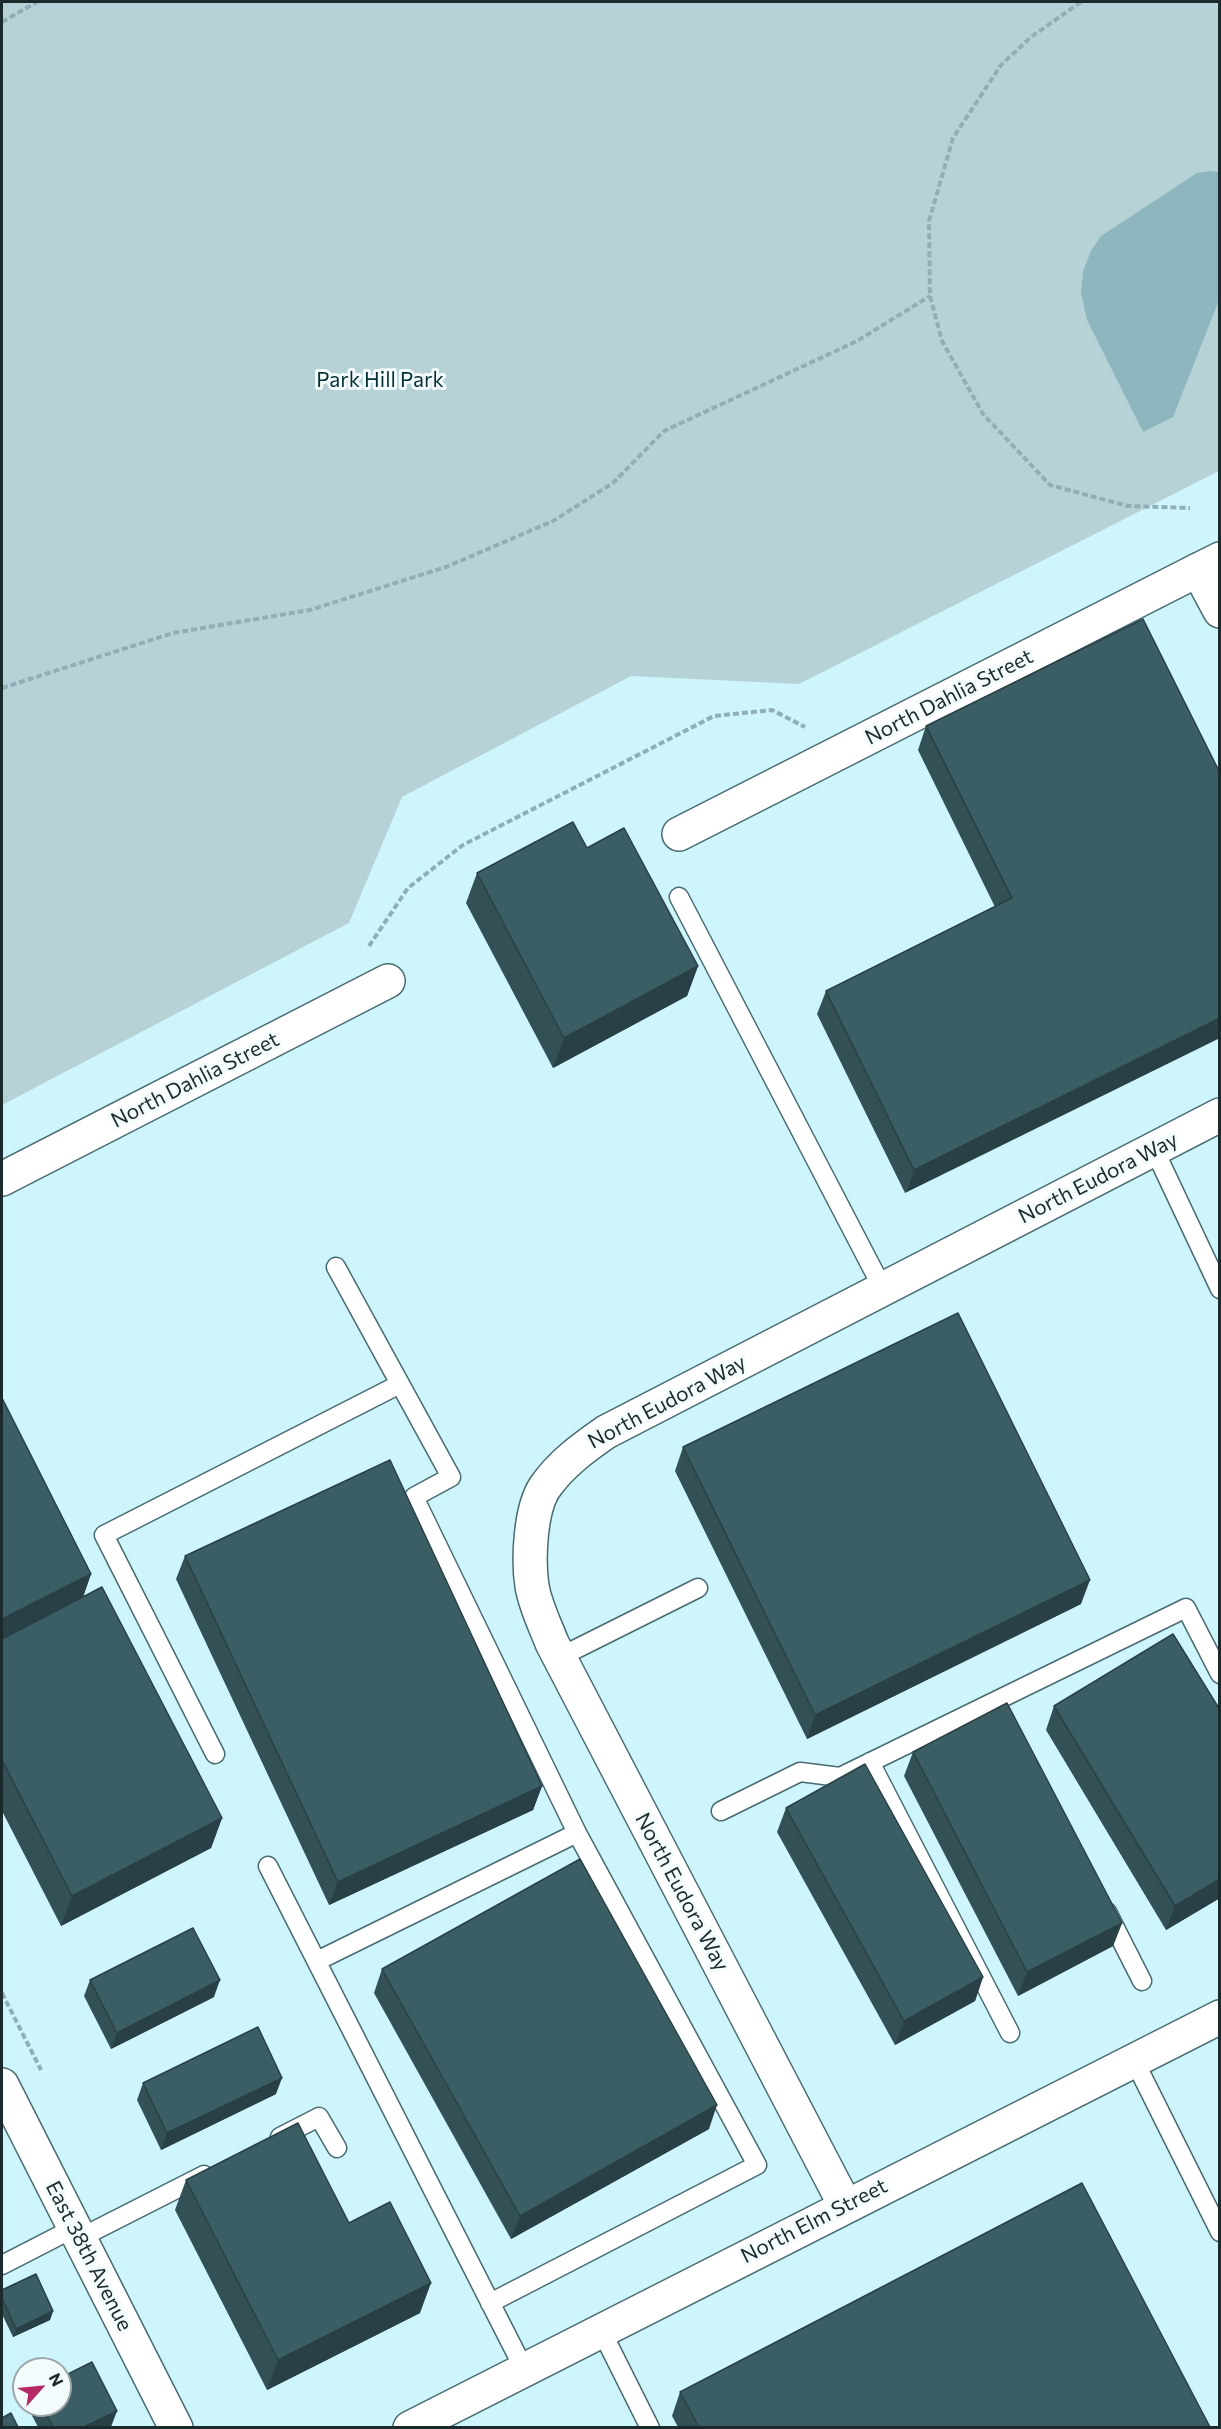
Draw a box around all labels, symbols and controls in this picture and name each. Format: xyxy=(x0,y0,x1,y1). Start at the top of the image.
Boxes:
park label: Park Hill Park xyxy=(316,367,444,393)
street label: North Dahlia Street xyxy=(861,644,1037,750)
street label: North Dahlia Street xyxy=(107,1027,283,1133)
street label: North Eudora Way xyxy=(1014,1127,1182,1229)
street label: North Eudora Way xyxy=(584,1350,750,1454)
street label: North Eudora Way xyxy=(630,1809,734,1975)
street label: North Elm Street xyxy=(737,2173,891,2269)
street label: East 38th Avenue xyxy=(40,2177,138,2335)
north arrow xyxy=(12,2357,72,2417)
text: N xyxy=(46,2370,68,2389)

